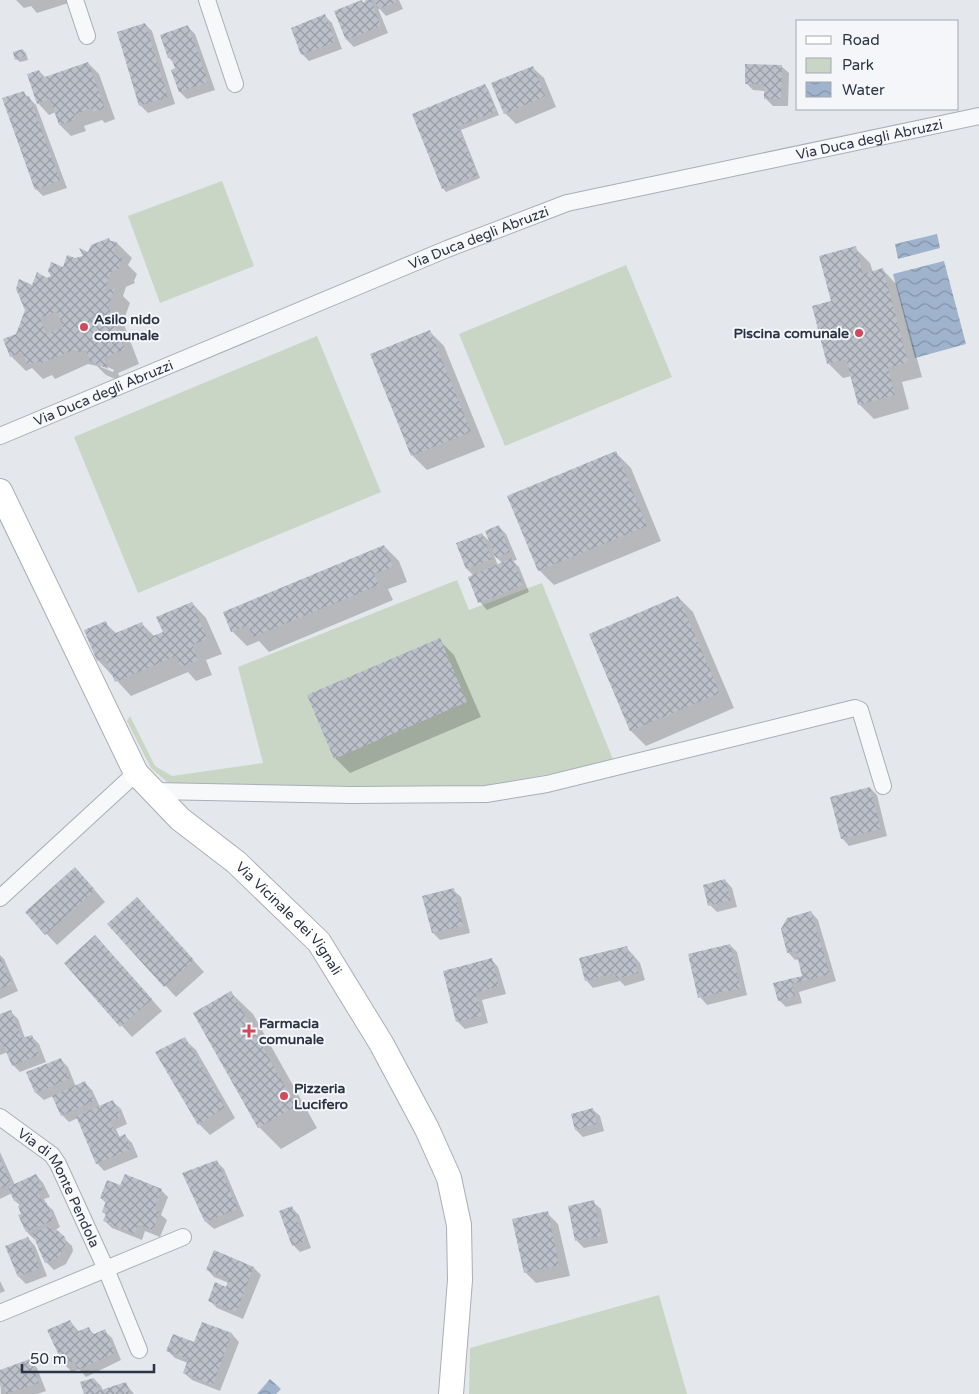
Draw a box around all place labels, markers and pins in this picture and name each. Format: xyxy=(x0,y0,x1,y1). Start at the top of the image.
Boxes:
place label: Asilo nido comunale xyxy=(94,311,160,344)
marker: Asilo nido comunale xyxy=(78,321,90,333)
place label: Piscina comunale xyxy=(733,325,849,342)
marker: Piscina comunale xyxy=(853,327,865,339)
place label: Farmacia comunale xyxy=(259,1015,324,1048)
marker: Farmacia comunale xyxy=(243,1025,255,1037)
place label: Pizzeria Lucifero xyxy=(294,1080,349,1113)
marker: Pizzeria Lucifero xyxy=(278,1090,290,1102)

